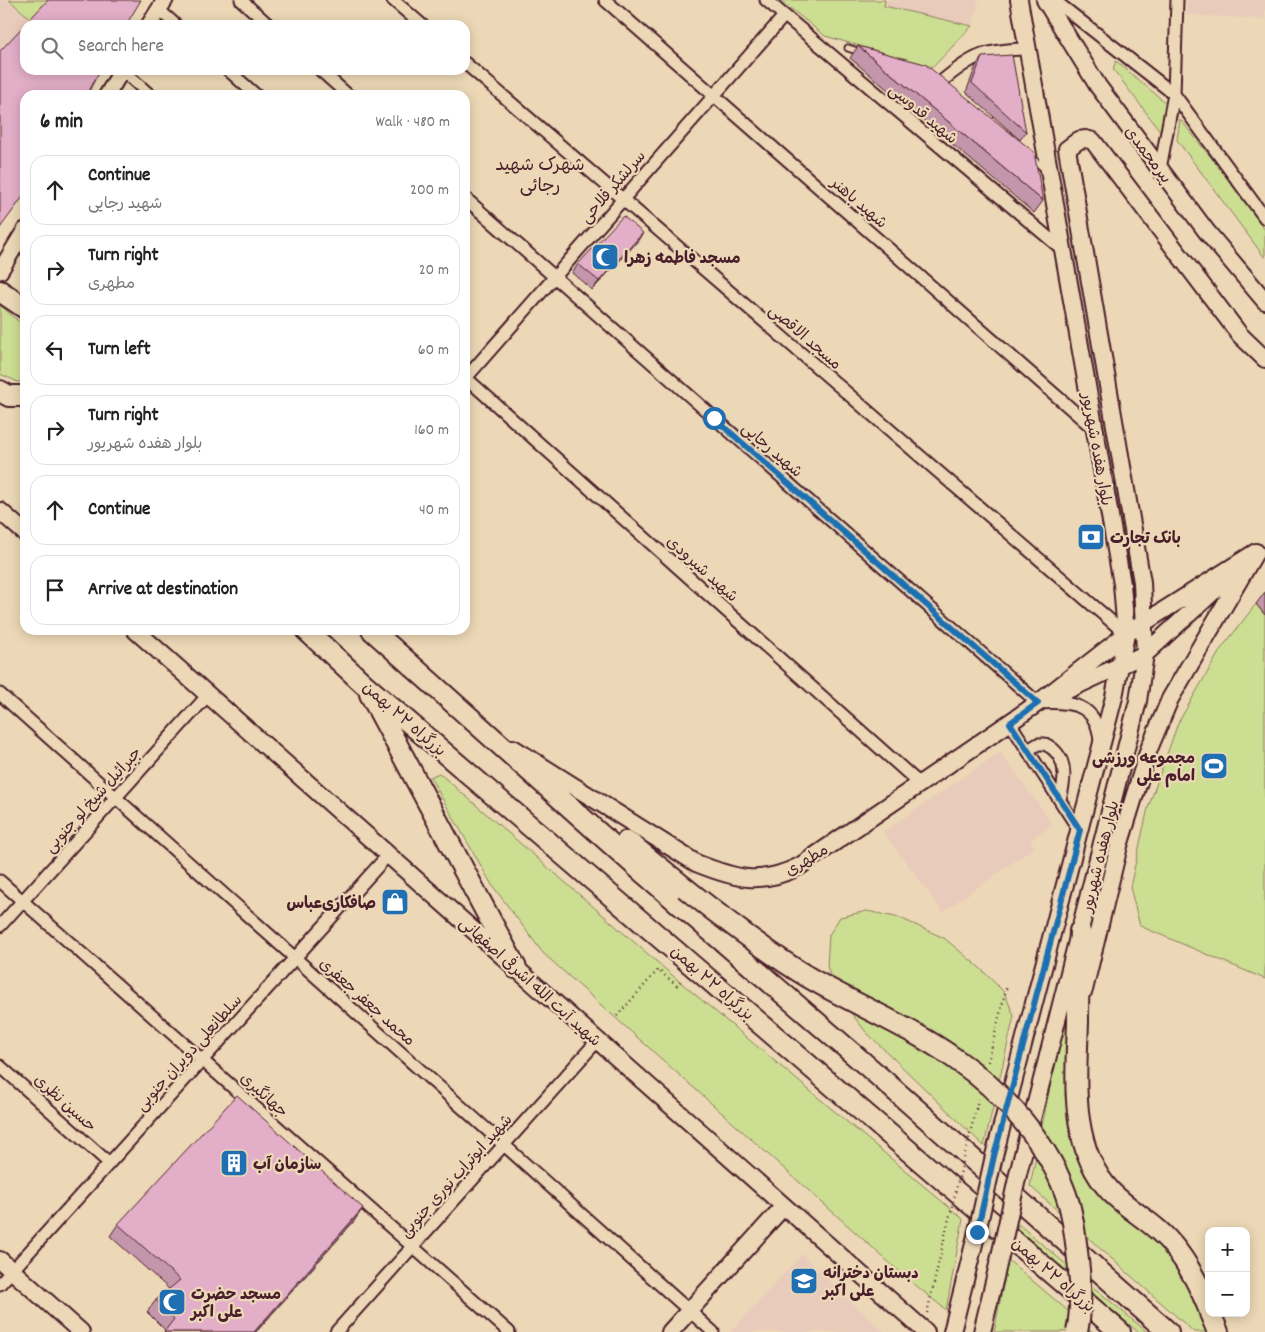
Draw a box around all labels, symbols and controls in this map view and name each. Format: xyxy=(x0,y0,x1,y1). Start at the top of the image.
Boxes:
search box xyxy=(20,20,470,75)
icon: search xyxy=(38,34,66,62)
text: Search here xyxy=(78,34,164,61)
street label: شهید قدوسی xyxy=(883,79,962,151)
text: 6 min xyxy=(40,108,83,138)
text: Walk · 480 m xyxy=(376,111,450,134)
street label: پیرمحمدی xyxy=(1118,122,1176,189)
street label: سرلشکر فلاحی xyxy=(576,146,652,229)
district label: شهرک شهید رجائی xyxy=(495,154,585,200)
text: Continue xyxy=(88,163,150,190)
street label: شهید باهنر xyxy=(824,172,892,235)
icon: ahead xyxy=(41,176,69,204)
text: 200 m xyxy=(410,179,449,202)
text: شهید رجایی xyxy=(88,193,162,216)
mosque icon: مسجد فاطمه زهرا xyxy=(590,242,620,272)
text: Turn right xyxy=(88,243,159,270)
place label: مسجد فاطمه زهرا xyxy=(624,248,741,271)
icon: right xyxy=(41,256,69,284)
text: 20 m xyxy=(419,259,449,282)
text: مطهری xyxy=(88,273,135,296)
street label: مسجد الاقصی xyxy=(763,300,846,376)
icon: left xyxy=(41,336,69,364)
text: Turn left xyxy=(88,337,151,364)
text: 60 m xyxy=(418,339,449,362)
street label: بلوار هفده شهریور xyxy=(1074,389,1117,508)
text: Turn right xyxy=(88,403,159,430)
route start xyxy=(703,407,726,430)
icon: right xyxy=(41,416,69,444)
street label: شهید رجایی xyxy=(736,418,807,484)
text: 160 m xyxy=(414,419,449,442)
text: بلوار هفده شهریور xyxy=(88,433,202,456)
icon: ahead xyxy=(41,496,69,524)
text: Continue xyxy=(88,497,150,524)
text: 40 m xyxy=(419,499,449,522)
bank icon: بانک تجارت xyxy=(1076,522,1106,552)
place label: بانک تجارت xyxy=(1110,528,1181,551)
street label: شهید شیرودی xyxy=(660,531,742,608)
icon: arrive xyxy=(41,576,69,604)
text: Arrive at destination xyxy=(88,577,238,604)
street label: بزرگراه ۲۲ بهمن xyxy=(356,677,450,763)
street label: جبرائیل شیخ لو جنوبی xyxy=(40,742,148,859)
place label: مجموعه ورزشی امام علی xyxy=(1092,748,1195,789)
sports icon: مجموعه ورزشی امام علی xyxy=(1199,751,1229,781)
street label: بلوار هفده شهریور xyxy=(1076,798,1126,917)
street label: مطهری xyxy=(781,839,833,883)
shop icon: صافکاری‌عباس xyxy=(380,887,410,917)
place label: صافکاری‌عباس xyxy=(286,893,376,916)
street label: شهید آیت الله اشرفی اصفهانی xyxy=(453,913,606,1053)
street label: بزرگراه ۲۲ بهمن xyxy=(664,941,758,1027)
street label: محمد جعفر جعفری xyxy=(313,953,420,1052)
street label: سلطانعلی دویران جنوبی xyxy=(131,990,249,1117)
street label: جهانگیری xyxy=(234,1068,293,1124)
street label: حسین نظری xyxy=(28,1070,101,1138)
street label: شهید ابوتراب نوری جنوبی xyxy=(395,1110,519,1244)
building icon: سازمان آب xyxy=(219,1148,249,1178)
place label: سازمان آب xyxy=(253,1154,321,1177)
route end xyxy=(966,1221,989,1244)
map controls xyxy=(1205,1227,1250,1317)
button: + xyxy=(1205,1227,1250,1272)
street label: بزرگراه ۲۲ بهمن xyxy=(1005,1233,1099,1319)
place label: دبستان دخترانه علی اکبر xyxy=(821,1263,919,1304)
school or university icon: دبستان دخترانه علی اکبر xyxy=(789,1266,819,1296)
button: − xyxy=(1205,1272,1250,1317)
place label: مسجد حضرت علی اکبر xyxy=(189,1284,281,1325)
mosque icon: مسجد حضرت علی اکبر xyxy=(157,1287,187,1317)

